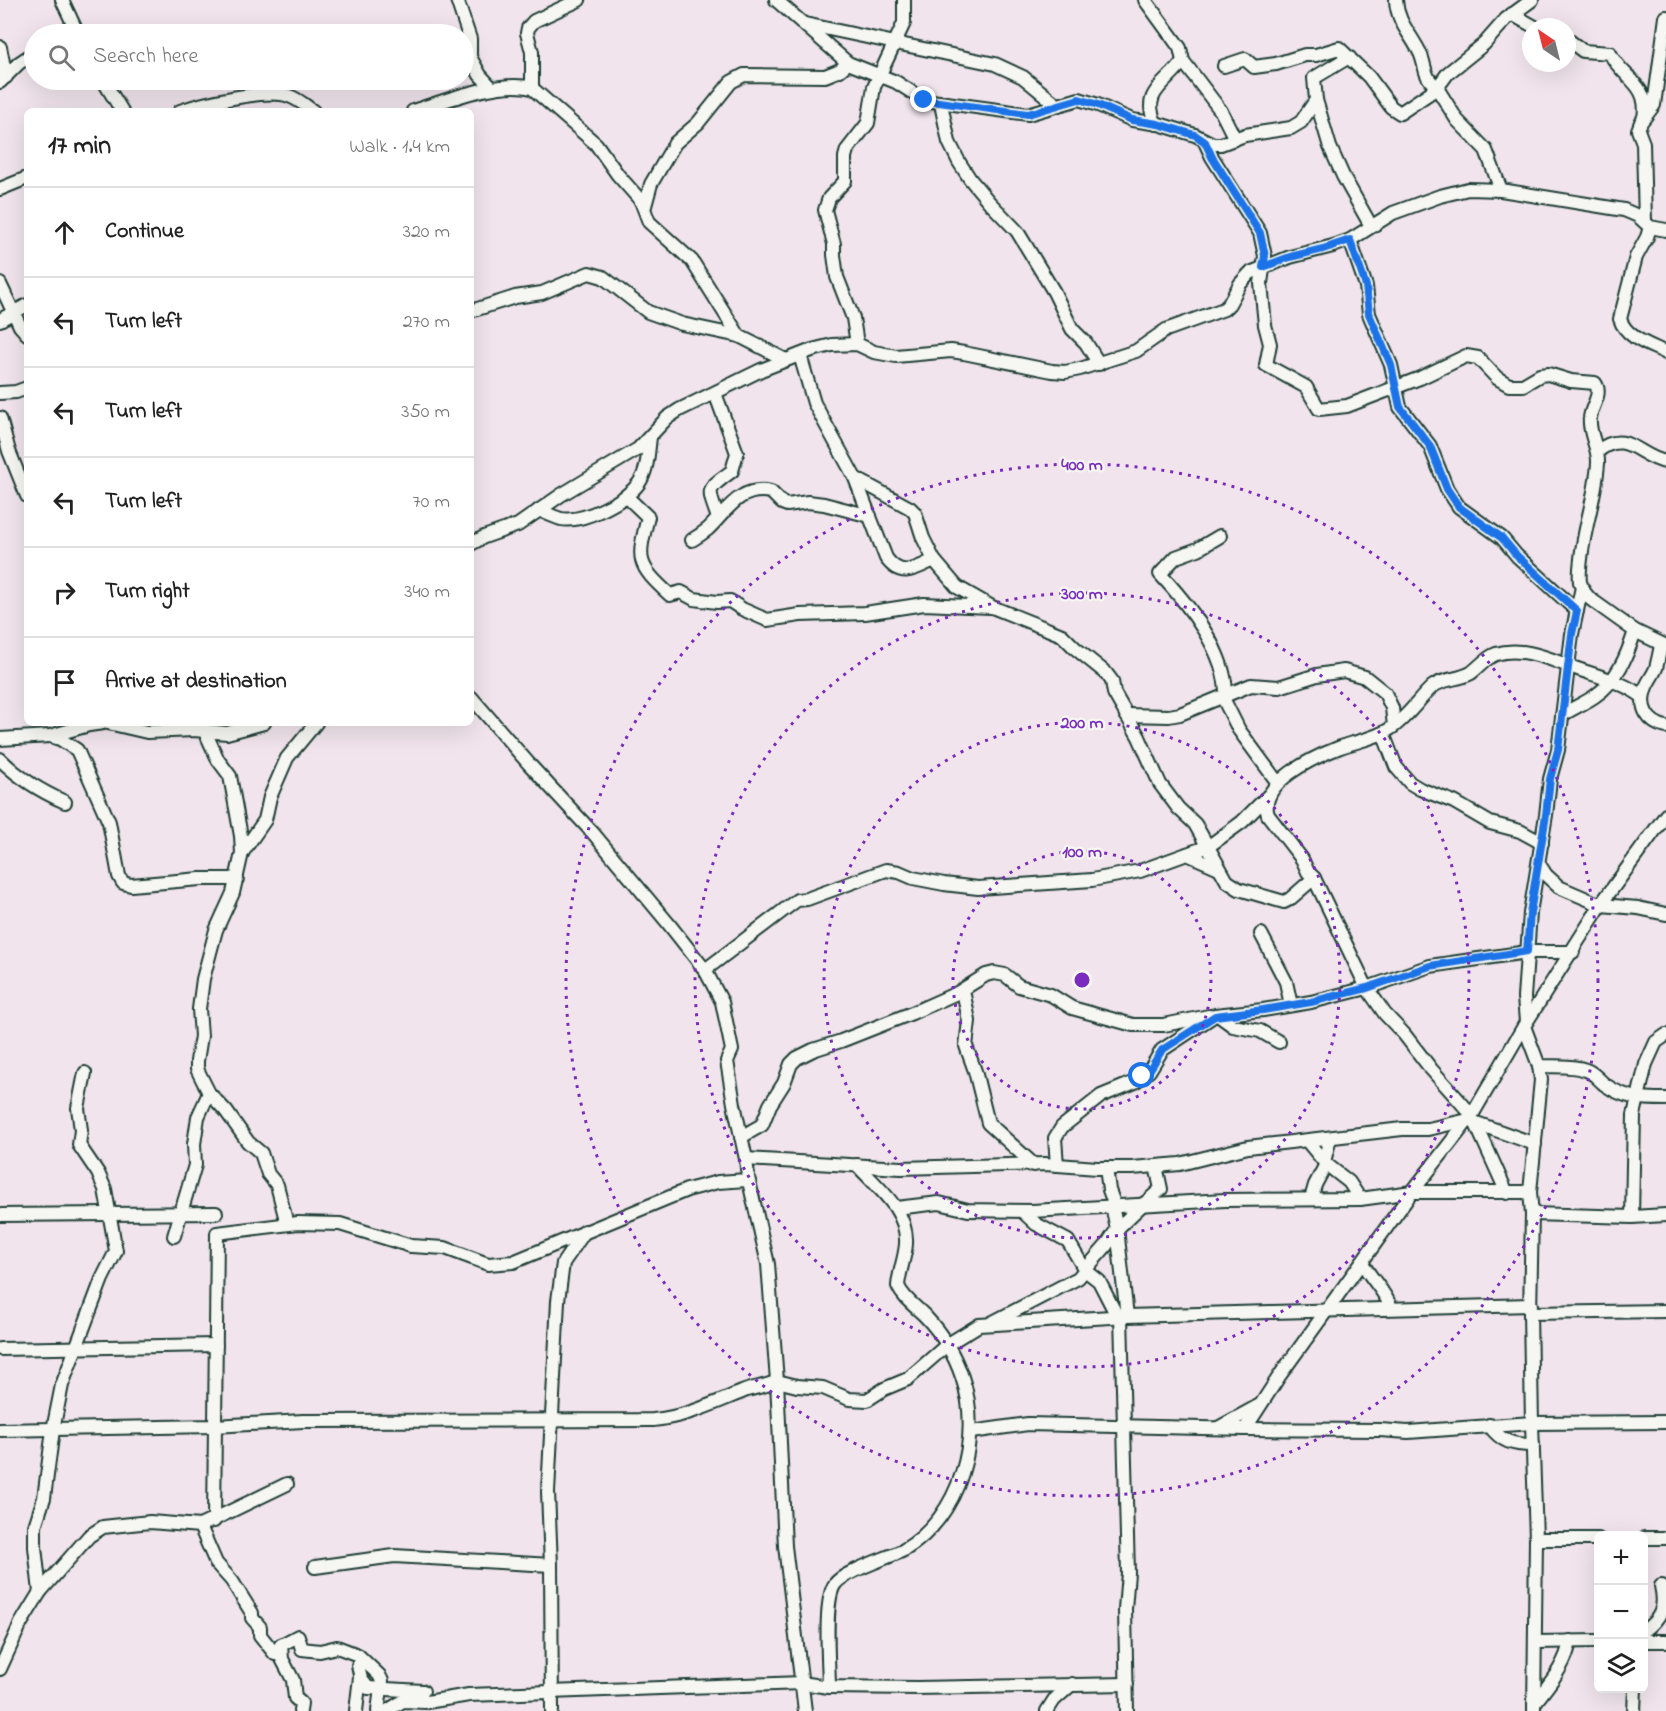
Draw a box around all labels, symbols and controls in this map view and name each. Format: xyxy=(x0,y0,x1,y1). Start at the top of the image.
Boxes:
north arrow xyxy=(1522,18,1576,72)
search box xyxy=(24,24,474,90)
icon: search xyxy=(45,41,78,74)
text: Search here xyxy=(93,41,198,73)
route end xyxy=(910,86,936,112)
text: 17 min xyxy=(48,128,111,166)
text: Walk · 1.4 km xyxy=(349,133,450,162)
icon: ahead xyxy=(48,216,81,249)
text: Continue xyxy=(105,216,184,248)
text: 320 m xyxy=(403,218,450,247)
icon: left xyxy=(48,306,81,339)
text: Turn left xyxy=(105,306,182,338)
text: 270 m xyxy=(403,308,450,337)
icon: left xyxy=(48,396,81,429)
text: Turn left xyxy=(105,396,182,428)
text: 350 m xyxy=(401,398,450,427)
text: 400 m xyxy=(1061,453,1103,479)
icon: left xyxy=(48,486,81,519)
text: Turn left xyxy=(105,486,182,518)
text: 70 m xyxy=(413,488,450,517)
icon: right xyxy=(48,576,81,609)
text: Turn right xyxy=(105,576,190,608)
text: 340 m xyxy=(404,578,450,607)
text: 300 m xyxy=(1060,582,1103,608)
icon: arrive xyxy=(48,666,81,699)
text: Arrive at destination xyxy=(105,666,287,698)
text: 200 m xyxy=(1060,711,1104,737)
text: 100 m xyxy=(1062,840,1102,866)
centre of rings xyxy=(1072,970,1092,990)
route start xyxy=(1128,1062,1154,1088)
map controls xyxy=(1594,1531,1648,1693)
button: + xyxy=(1594,1531,1648,1585)
button: − xyxy=(1594,1585,1648,1639)
button: layers xyxy=(1594,1639,1648,1693)

